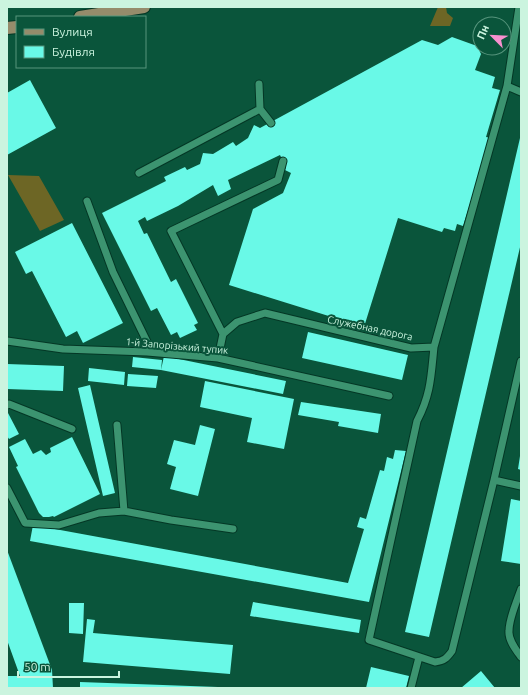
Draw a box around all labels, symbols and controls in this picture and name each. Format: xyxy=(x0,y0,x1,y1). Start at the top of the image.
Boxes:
legend xyxy=(16,16,146,68)
north arrow xyxy=(472,16,512,56)
text: Пн xyxy=(474,23,491,41)
text: Вулиця xyxy=(52,25,93,38)
text: Будівля xyxy=(52,45,95,58)
street label: Служебная дорога xyxy=(326,314,414,342)
street label: 1-й Запорізький тупик xyxy=(125,336,229,356)
scale bar xyxy=(18,653,119,679)
text: 50 m xyxy=(24,660,51,673)

